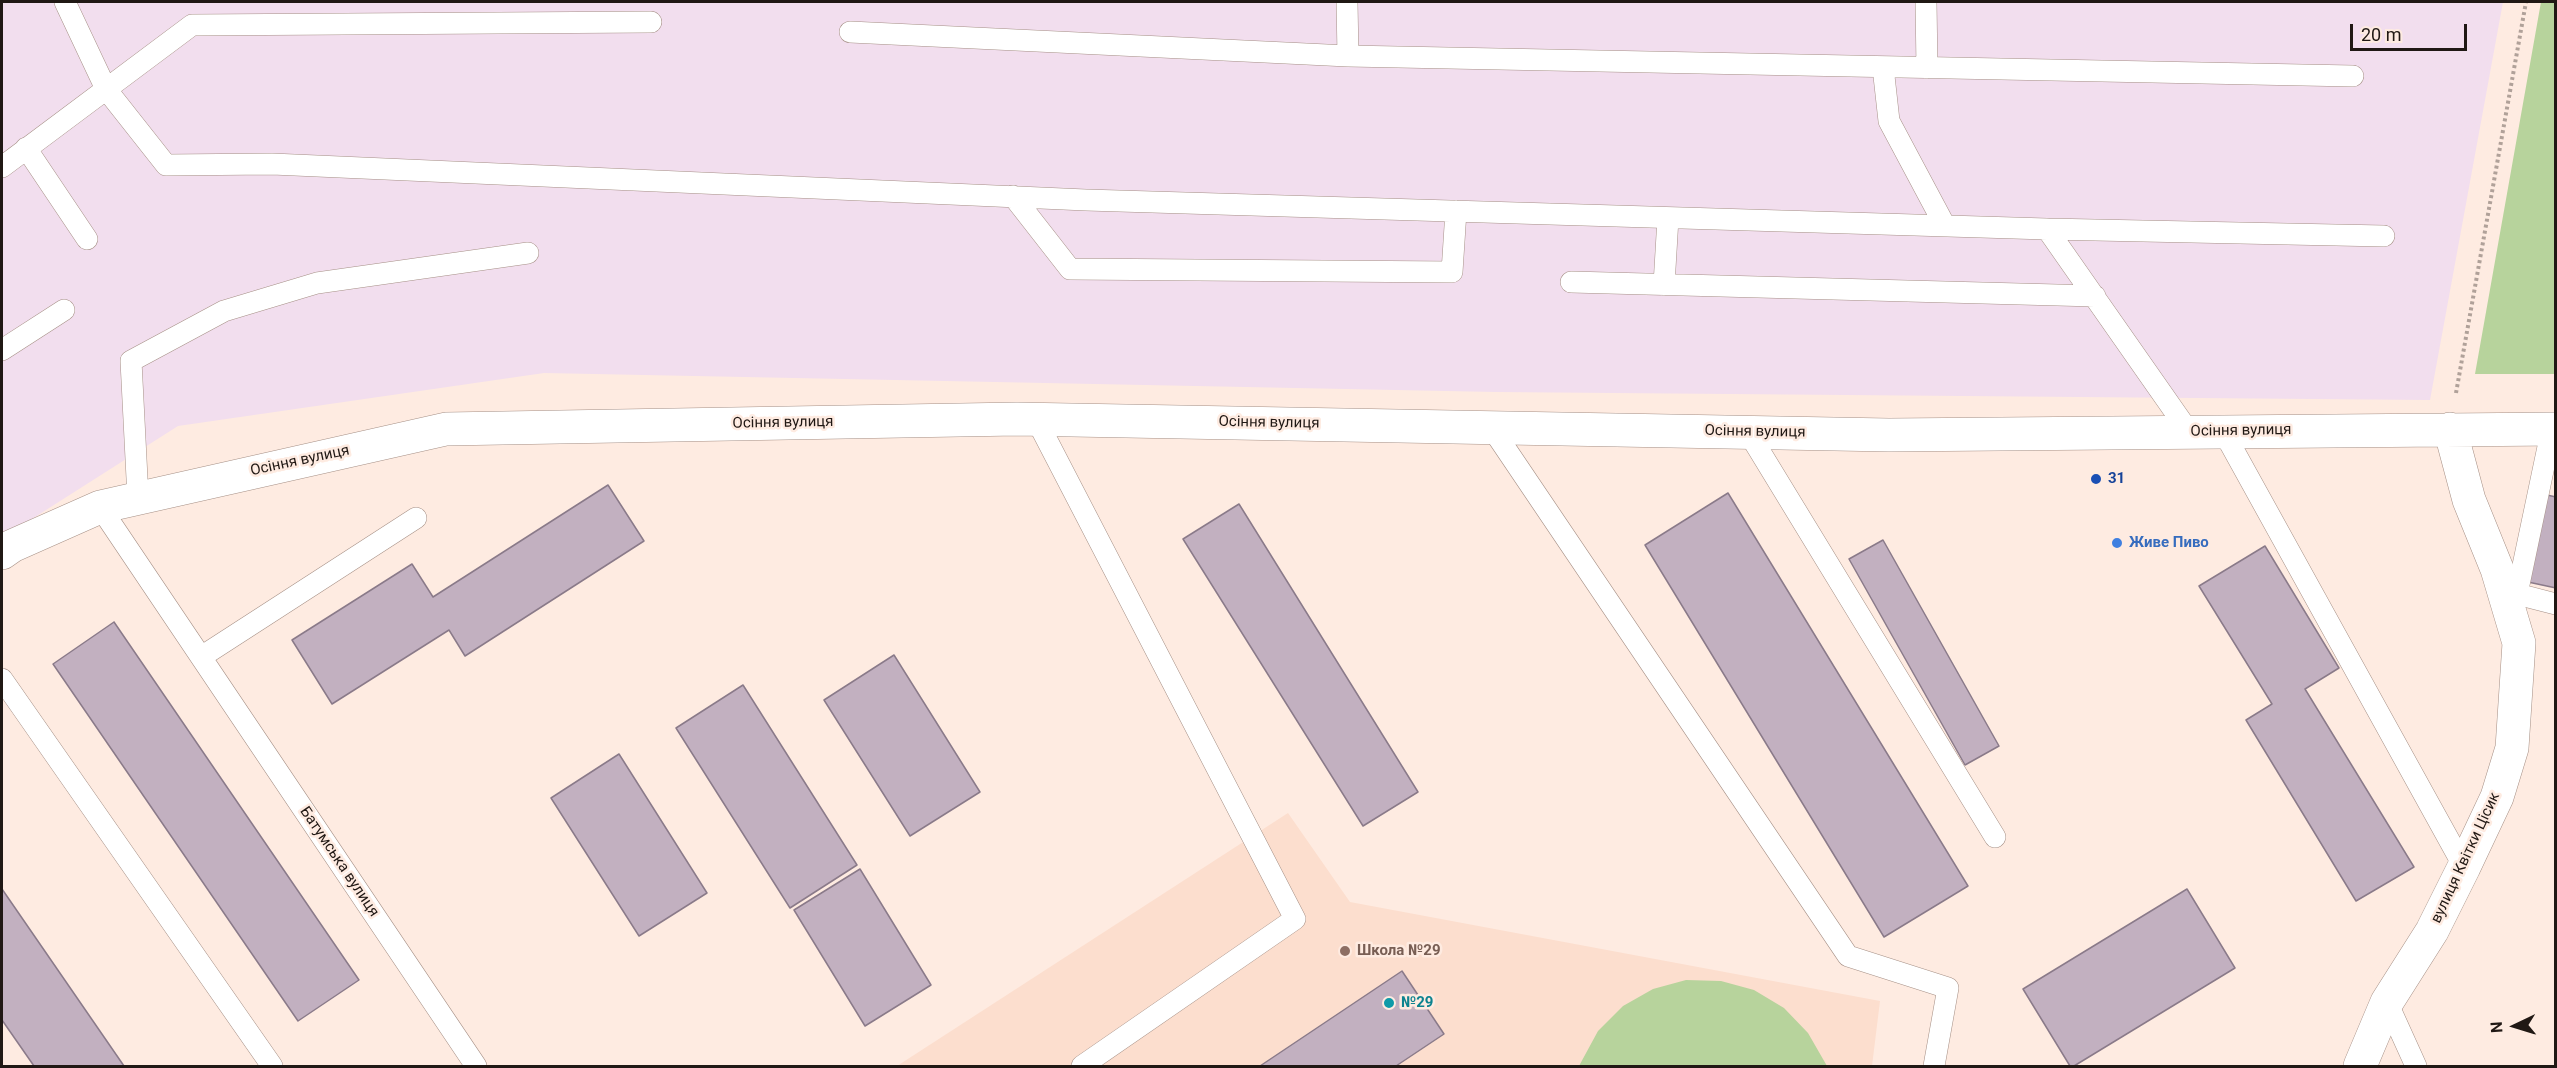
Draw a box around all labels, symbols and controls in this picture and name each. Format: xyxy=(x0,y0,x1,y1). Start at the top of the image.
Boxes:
scale bar xyxy=(2353,12,2470,50)
text: 20 m xyxy=(2361,24,2401,45)
street label: Осіння вулиця xyxy=(732,413,834,433)
street label: Осіння вулиця xyxy=(1218,413,1320,433)
street label: Осіння вулиця xyxy=(2190,421,2292,441)
street label: Осіння вулиця xyxy=(1704,422,1806,442)
street label: Осіння вулиця xyxy=(249,442,351,480)
place label: 31 xyxy=(2108,470,2125,488)
marker: 31 xyxy=(2089,472,2103,486)
place label: Живе Пиво xyxy=(2129,534,2209,552)
marker: Живе Пиво xyxy=(2110,536,2124,550)
street label: вулиця Квітки Цісик xyxy=(2428,790,2504,926)
street label: Батумська вулиця xyxy=(296,804,382,920)
place label: Школа №29 xyxy=(1357,942,1441,960)
marker: Школа №29 xyxy=(1338,944,1352,958)
place label: №29 xyxy=(1401,994,1433,1012)
marker: №29 xyxy=(1382,996,1396,1010)
north arrow xyxy=(2485,996,2545,1056)
text: N xyxy=(2487,1021,2506,1034)

